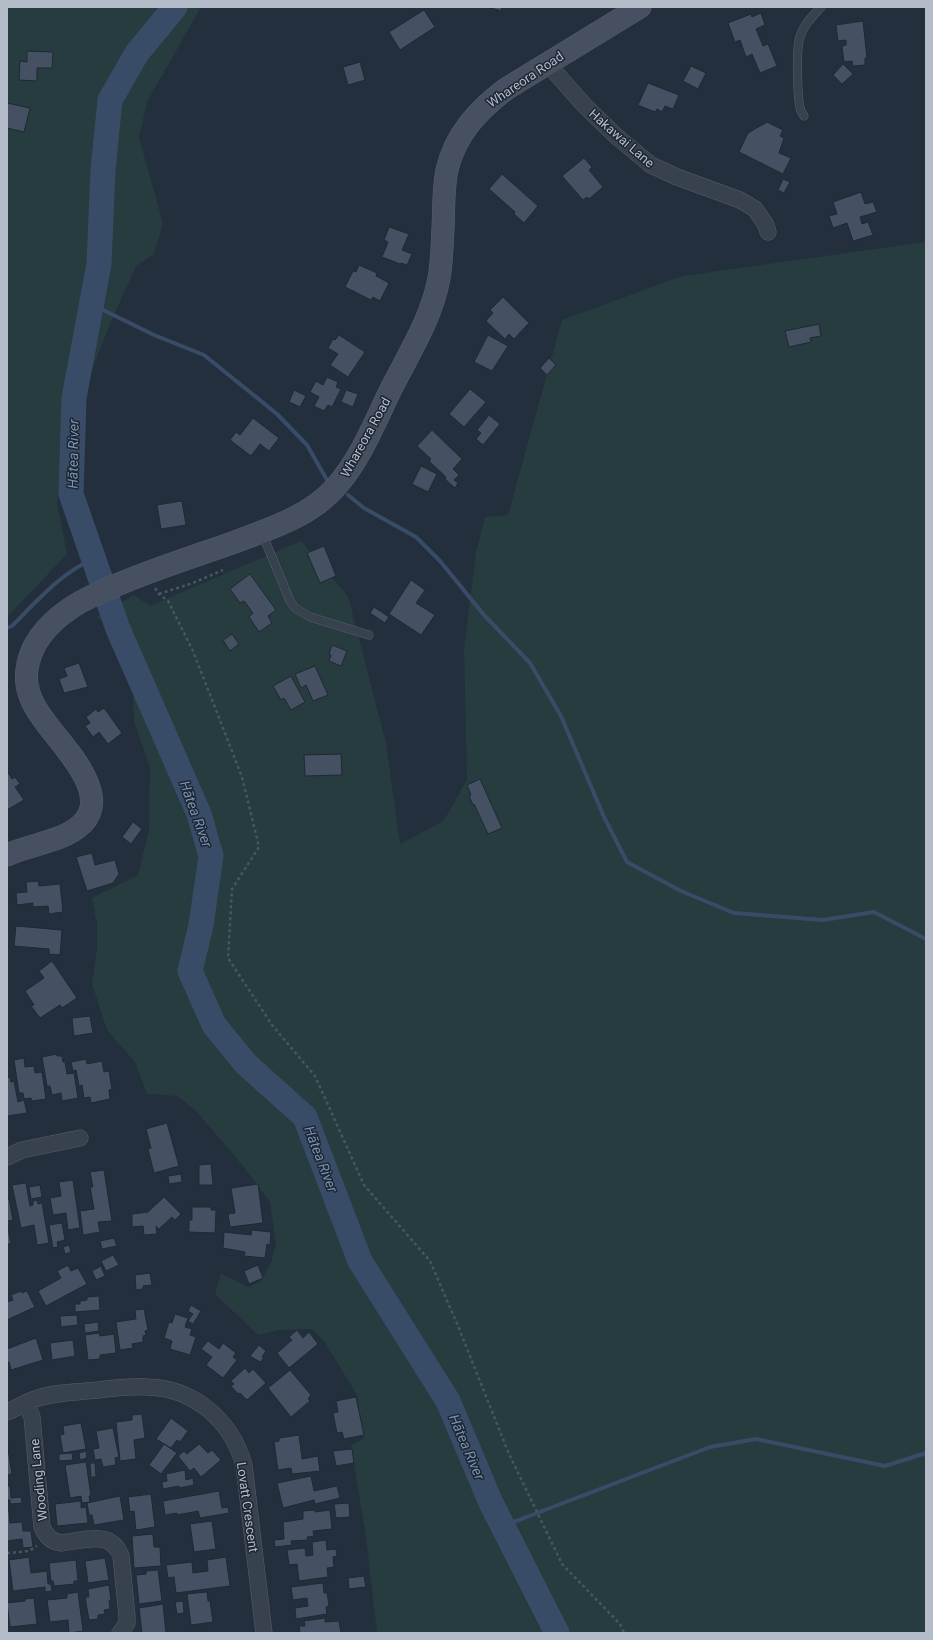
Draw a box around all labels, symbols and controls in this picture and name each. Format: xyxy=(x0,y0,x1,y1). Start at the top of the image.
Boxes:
street label: Whareora Road xyxy=(484,48,566,110)
street label: Hakawai Lane xyxy=(586,106,657,171)
street label: Whareora Road xyxy=(337,395,393,480)
water label: Hātea River xyxy=(64,419,82,489)
water label: Hātea River xyxy=(177,779,216,850)
water label: Hātea River xyxy=(301,1124,341,1195)
water label: Hātea River xyxy=(446,1412,488,1482)
street label: Wooding Lane xyxy=(27,1438,50,1522)
street label: Lovatt Crescent xyxy=(234,1461,261,1553)

